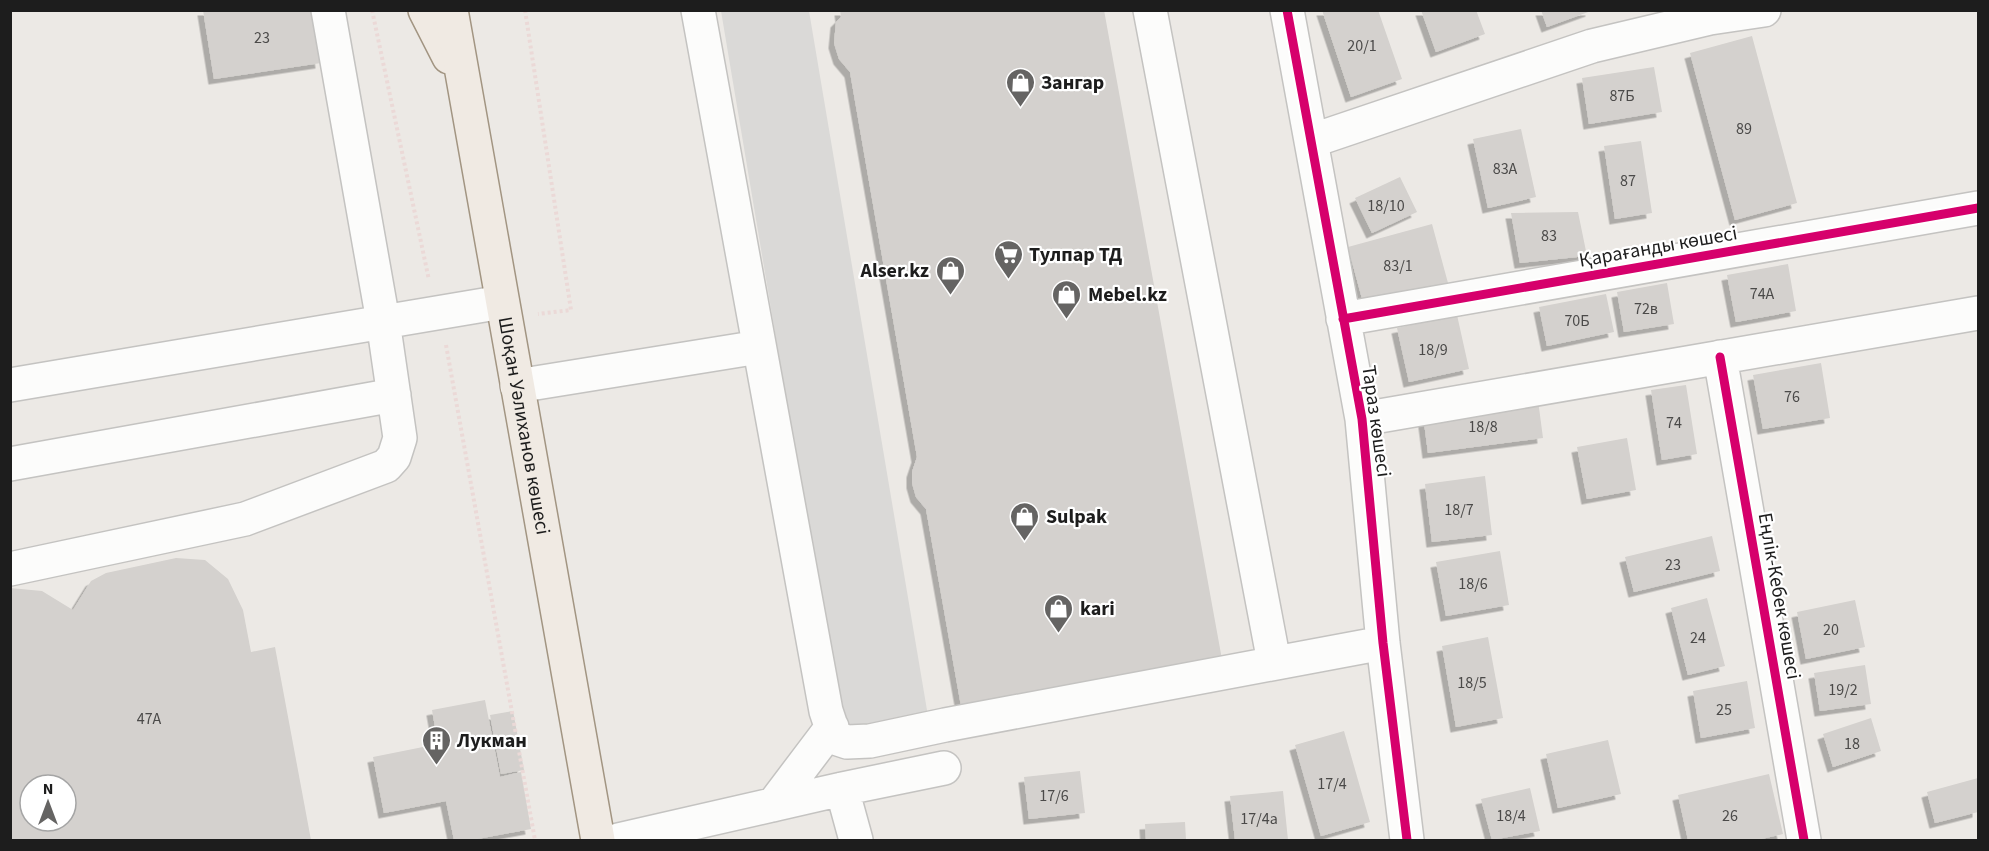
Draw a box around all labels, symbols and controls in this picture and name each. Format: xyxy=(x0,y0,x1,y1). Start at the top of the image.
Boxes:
house number: 23 xyxy=(254,27,270,49)
house number: 20/1 xyxy=(1347,35,1377,57)
shop icon: Зангар xyxy=(1004,66,1036,108)
place label: Зангар xyxy=(1041,69,1104,97)
house number: 87Б xyxy=(1609,85,1635,107)
house number: 89 xyxy=(1736,118,1752,140)
house number: 83А xyxy=(1493,158,1518,180)
house number: 87 xyxy=(1620,170,1636,192)
house number: 18/10 xyxy=(1367,195,1405,217)
street label: Қарағанды көшесі xyxy=(1577,219,1740,275)
house number: 83 xyxy=(1541,225,1557,247)
supermarket icon: Тулпар ТД xyxy=(992,238,1024,280)
place label: Тулпар ТД xyxy=(1029,241,1123,269)
shop icon: Alser.kz xyxy=(934,254,966,296)
house number: 83/1 xyxy=(1383,255,1413,277)
place label: Alser.kz xyxy=(860,257,929,285)
shop icon: Mebel.kz xyxy=(1051,278,1083,320)
place label: Mebel.kz xyxy=(1088,281,1167,309)
house number: 74А xyxy=(1750,283,1775,305)
house number: 72в xyxy=(1634,298,1658,320)
house number: 70Б xyxy=(1564,310,1590,332)
street label: Шоқан Уәлиханов көшесі xyxy=(491,314,557,537)
house number: 18/9 xyxy=(1418,339,1448,361)
street label: Тараз көшесі xyxy=(1354,363,1398,479)
house number: 76 xyxy=(1784,386,1800,408)
house number: 74 xyxy=(1666,412,1682,434)
house number: 18/8 xyxy=(1468,416,1498,438)
house number: 18/7 xyxy=(1444,499,1474,521)
shop icon: Sulpak xyxy=(1009,500,1041,542)
place label: Sulpak xyxy=(1046,503,1107,531)
street label: Еңлік-Кебек көшесі xyxy=(1751,511,1807,682)
house number: 23 xyxy=(1665,554,1681,576)
house number: 18/6 xyxy=(1458,573,1488,595)
shop icon: kari xyxy=(1043,592,1075,634)
place label: kari xyxy=(1080,595,1115,623)
house number: 20 xyxy=(1823,619,1839,641)
house number: 24 xyxy=(1690,627,1706,649)
house number: 18/5 xyxy=(1457,672,1487,694)
house number: 19/2 xyxy=(1828,679,1858,701)
house number: 25 xyxy=(1716,699,1732,721)
house number: 47А xyxy=(137,708,162,730)
building icon: Лукман xyxy=(420,724,452,766)
place label: Лукман xyxy=(456,727,527,755)
house number: 18 xyxy=(1844,733,1860,755)
north arrow xyxy=(18,773,78,833)
house number: 17/4 xyxy=(1317,773,1347,795)
text: N xyxy=(43,778,53,800)
house number: 17/6 xyxy=(1039,785,1069,807)
house number: 18/4 xyxy=(1496,805,1526,827)
house number: 26 xyxy=(1722,805,1738,827)
house number: 17/4а xyxy=(1240,808,1278,830)

